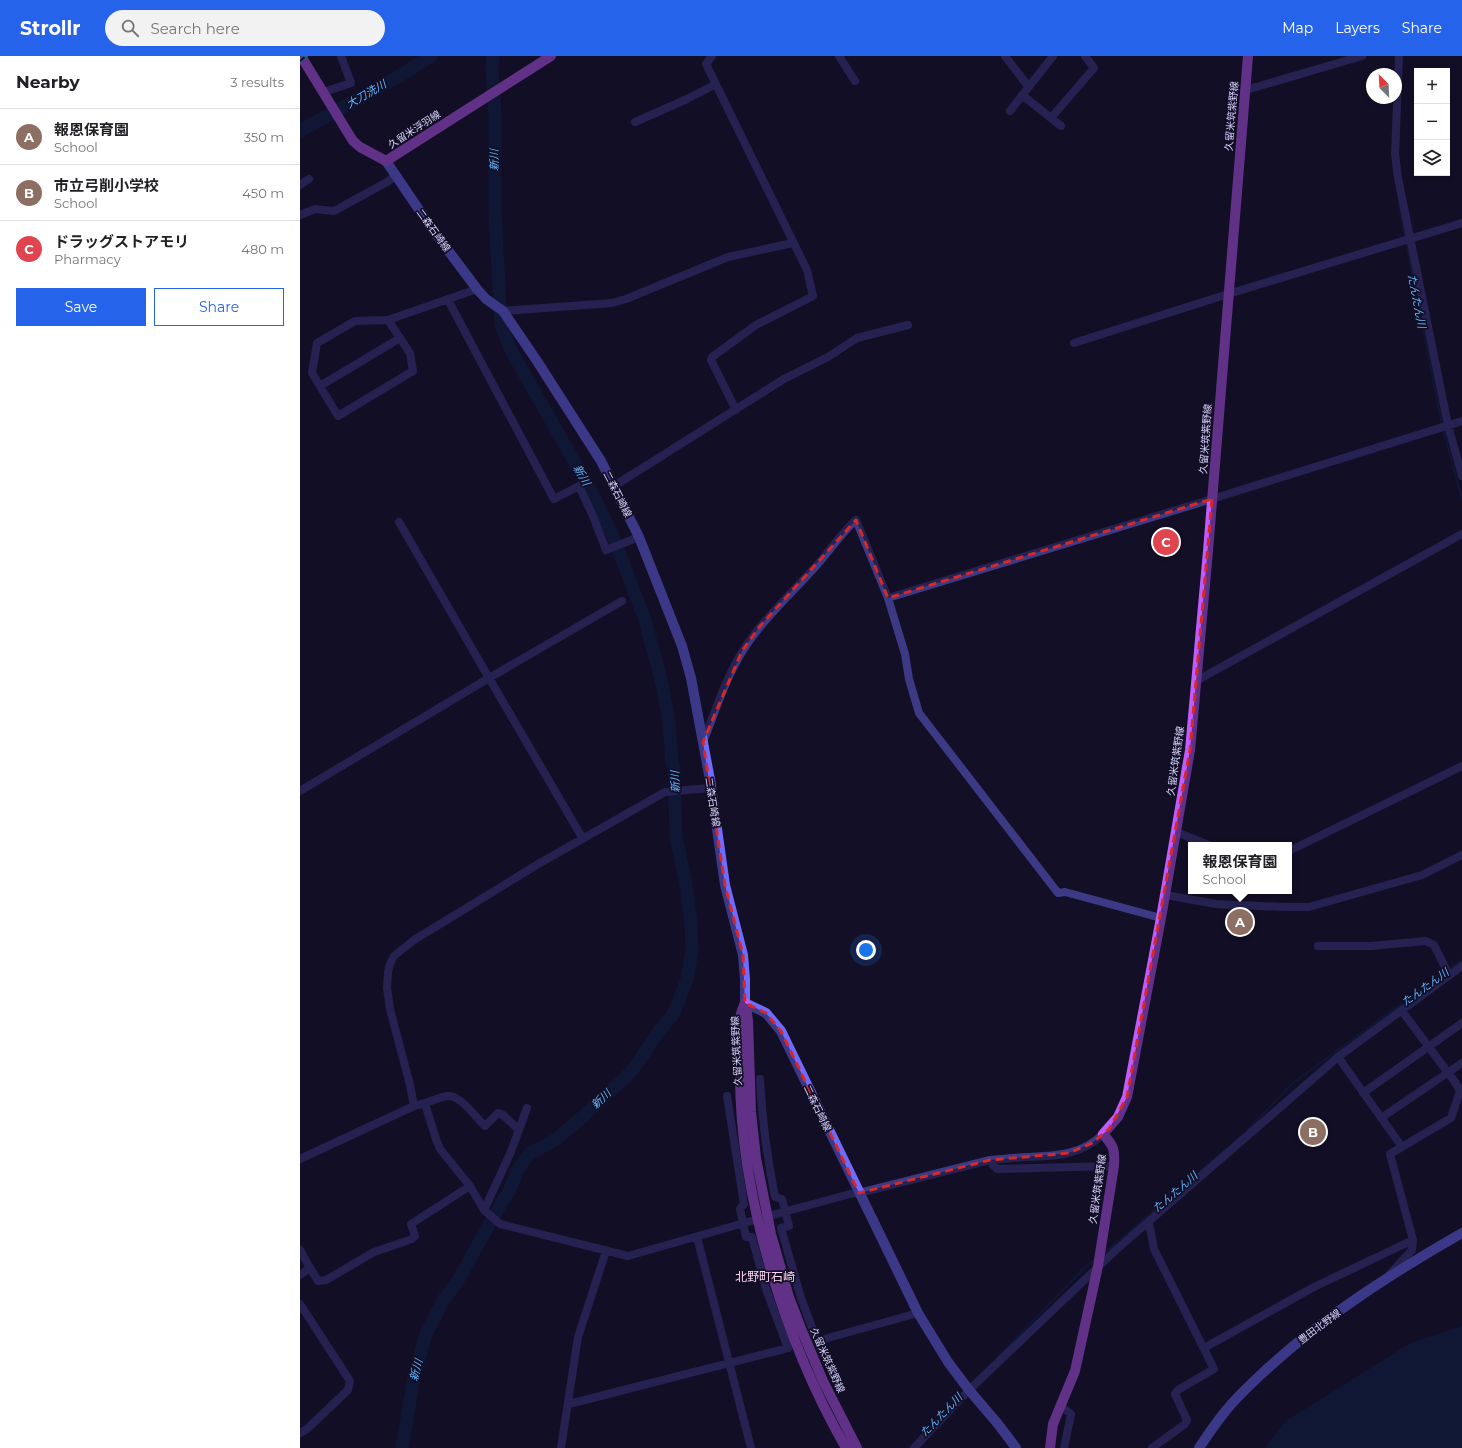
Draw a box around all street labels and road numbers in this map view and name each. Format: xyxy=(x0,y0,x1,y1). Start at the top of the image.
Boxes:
street label: 久留米筑紫野線 xyxy=(1222,81,1241,151)
street label: 久留米浮羽線 xyxy=(386,108,443,151)
street label: 二森石崎線 xyxy=(414,206,454,254)
street label: 久留米筑紫野線 xyxy=(1197,404,1214,474)
street label: 二森石崎線 xyxy=(600,469,635,519)
street label: 久留米筑紫野線 xyxy=(1164,726,1187,797)
street label: 二森石崎線 xyxy=(702,776,723,828)
street label: 久留米筑紫野線 xyxy=(728,1016,745,1086)
street label: 二森石崎線 xyxy=(801,1083,834,1134)
street label: 久留米筑紫野線 xyxy=(1086,1154,1109,1225)
street label: 豊田北野線 xyxy=(1295,1306,1343,1347)
street label: 久留米筑紫野線 xyxy=(807,1326,848,1395)

